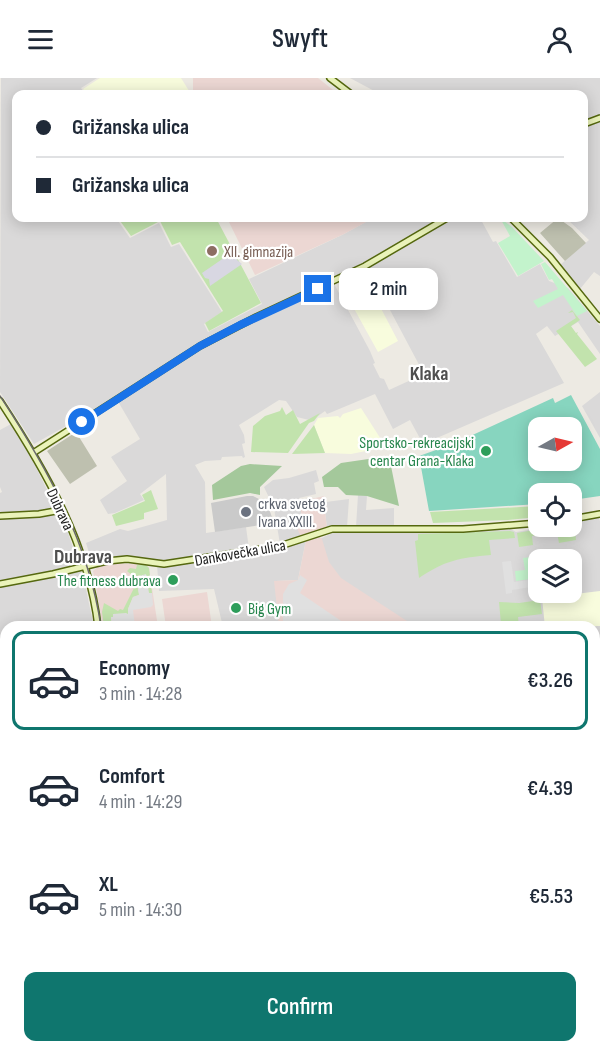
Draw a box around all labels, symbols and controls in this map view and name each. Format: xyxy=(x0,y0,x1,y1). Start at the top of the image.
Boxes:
icon: menu xyxy=(24,23,57,56)
text: Swyft xyxy=(272,23,328,55)
icon: person xyxy=(543,23,576,56)
text: Grižanska ulica xyxy=(72,114,189,141)
text: Grižanska ulica xyxy=(72,172,189,199)
place label: XII. gimnazija xyxy=(223,243,293,262)
marker: XII. gimnazija xyxy=(205,244,219,258)
callout: 2 min xyxy=(339,268,438,310)
route end xyxy=(304,275,331,302)
text: 2 min xyxy=(370,277,407,301)
district label: Klaka xyxy=(410,362,448,386)
route start xyxy=(68,408,95,435)
north arrow xyxy=(528,417,582,471)
map controls xyxy=(528,417,582,603)
place label: Sportsko-rekreacijski centar Grana-Klaka xyxy=(359,434,474,471)
marker: Sportsko-rekreacijski centar Grana-Klaka xyxy=(479,444,493,458)
button: locate xyxy=(528,483,582,537)
street label: Dubrava xyxy=(42,486,77,533)
place label: crkva svetog Ivana XXIII. xyxy=(258,495,326,532)
marker: crkva svetog Ivana XXIII. xyxy=(239,505,253,519)
street label: Dankovečka ulica xyxy=(193,536,287,571)
district label: Dubrava xyxy=(54,545,112,569)
button: layers xyxy=(528,549,582,603)
place label: The fitness dubrava xyxy=(57,572,161,591)
marker: The fitness dubrava xyxy=(166,573,180,587)
place label: Big Gym xyxy=(248,600,291,619)
marker: Big Gym xyxy=(229,601,243,615)
icon: car xyxy=(27,654,81,708)
text: Economy xyxy=(99,655,170,682)
text: €3.26 xyxy=(527,667,573,694)
text: 3 min · 14:28 xyxy=(99,682,182,706)
icon: car xyxy=(27,762,81,816)
text: Comfort xyxy=(99,763,165,790)
text: €4.39 xyxy=(527,775,573,802)
text: 4 min · 14:29 xyxy=(99,790,182,814)
icon: car xyxy=(27,870,81,924)
text: XL xyxy=(99,871,118,898)
text: €5.53 xyxy=(529,883,573,910)
text: 5 min · 14:30 xyxy=(99,898,182,922)
button: Confirm xyxy=(24,972,576,1041)

